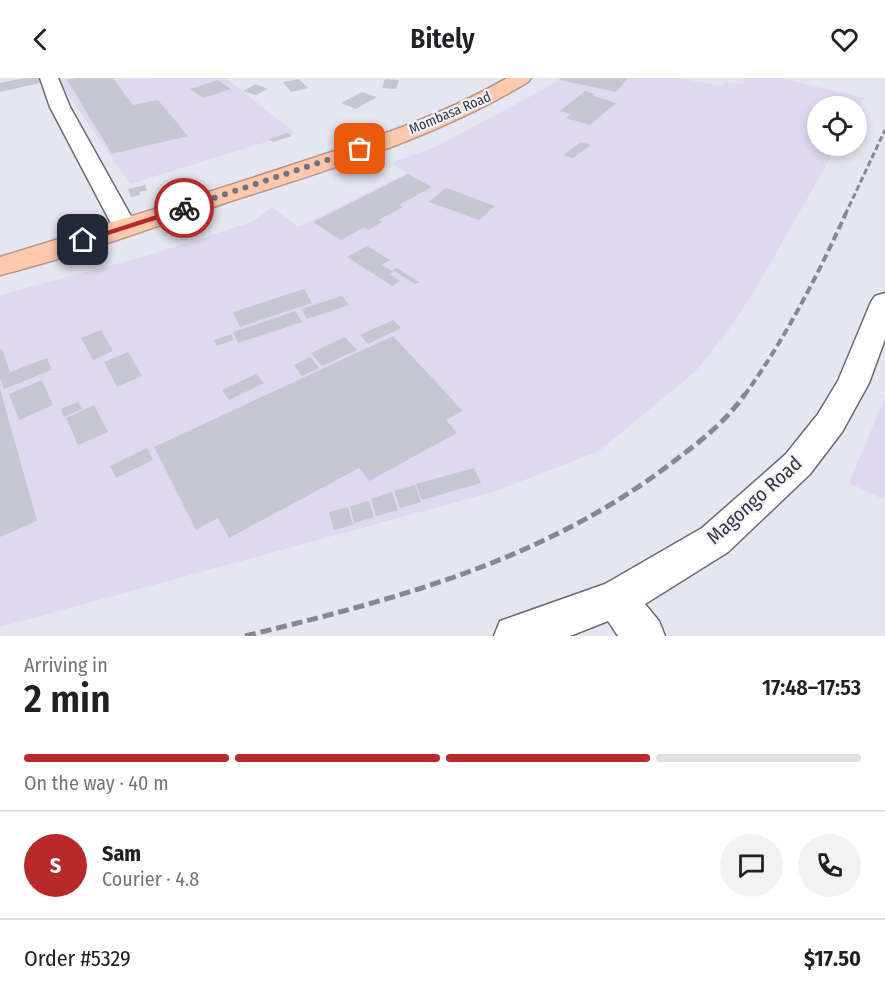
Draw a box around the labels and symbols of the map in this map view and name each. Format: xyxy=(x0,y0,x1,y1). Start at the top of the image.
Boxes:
street label: Mombasa Road xyxy=(407,88,493,138)
pin xyxy=(334,123,385,174)
courier xyxy=(154,178,214,238)
pin xyxy=(57,214,108,265)
street label: Magongo Road xyxy=(701,451,807,549)

